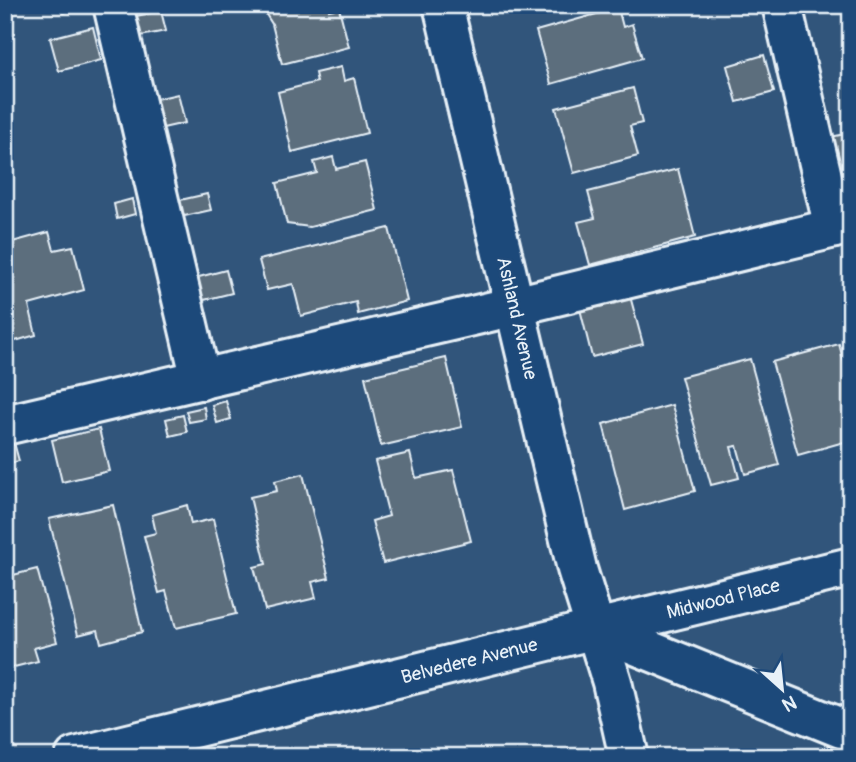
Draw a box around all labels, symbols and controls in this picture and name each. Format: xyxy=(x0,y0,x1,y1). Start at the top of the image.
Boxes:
street label: Ashland Avenue xyxy=(491,255,543,382)
street label: Midwood Place xyxy=(664,573,783,625)
street label: Belvedere Avenue xyxy=(399,632,541,690)
north arrow xyxy=(748,654,818,724)
text: N xyxy=(778,690,800,717)

